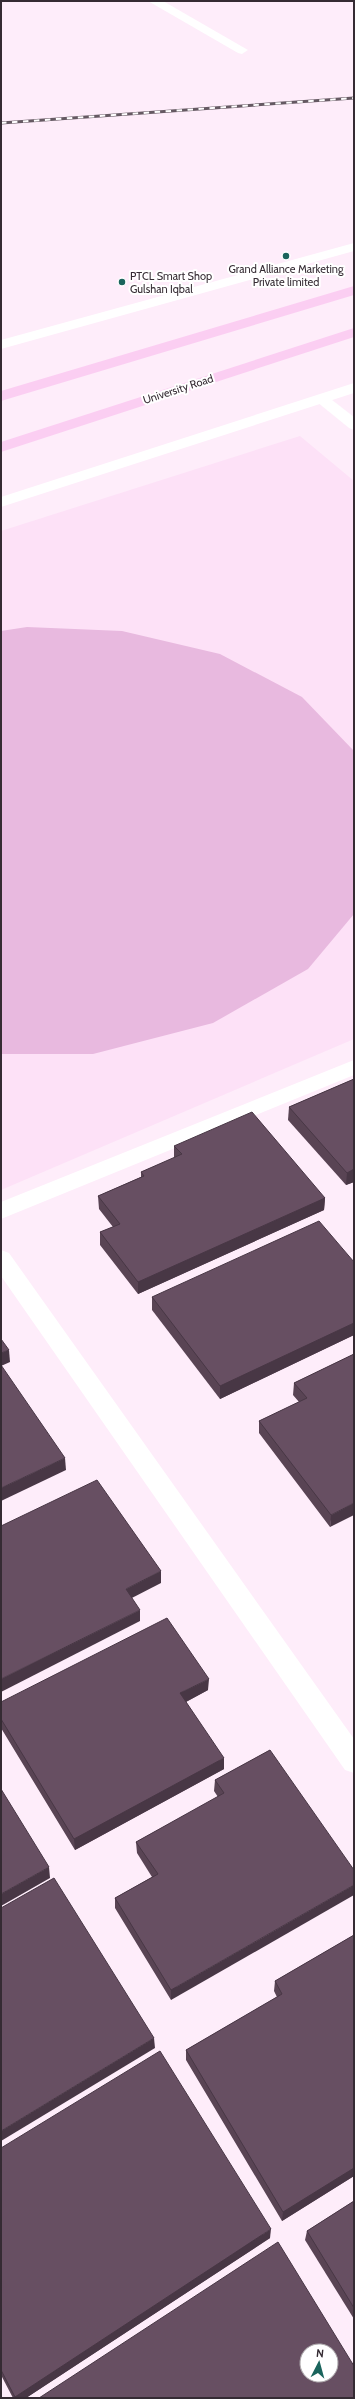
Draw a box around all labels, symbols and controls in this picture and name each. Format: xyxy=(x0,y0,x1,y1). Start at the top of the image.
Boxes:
marker: Grand Alliance Marketing Private limited xyxy=(281,251,291,261)
place label: Grand Alliance Marketing Private limited xyxy=(228,262,344,289)
place label: PTCL Smart Shop Gulshan Iqbal xyxy=(130,269,212,296)
marker: PTCL Smart Shop Gulshan Iqbal xyxy=(117,277,127,287)
street label: University Road xyxy=(141,371,215,407)
north arrow xyxy=(299,2343,339,2383)
text: N xyxy=(315,2346,325,2360)

